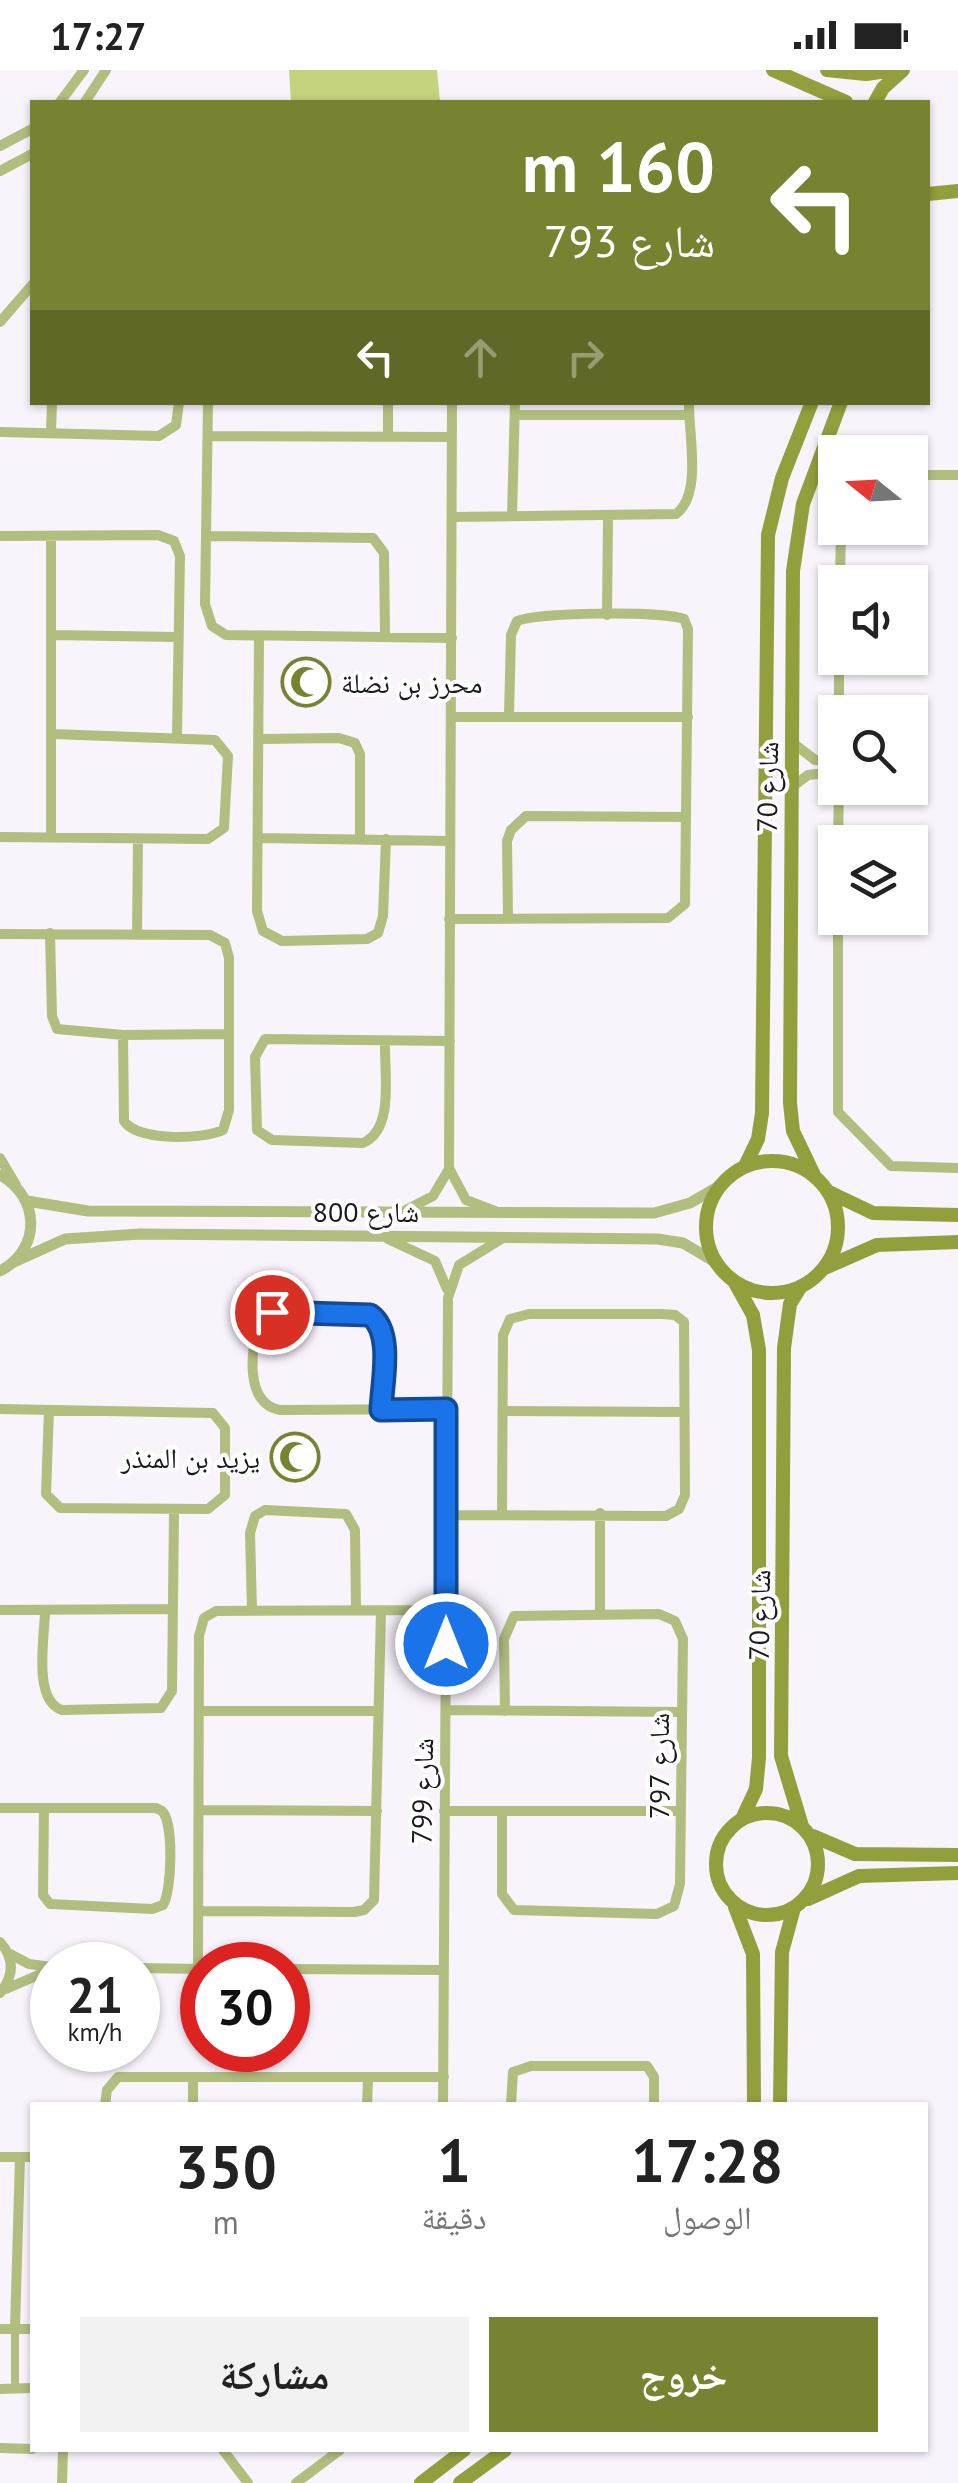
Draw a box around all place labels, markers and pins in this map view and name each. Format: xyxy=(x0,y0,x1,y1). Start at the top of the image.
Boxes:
mosque icon: محرز بن نضلة xyxy=(280,656,332,708)
place label: محرز بن نضلة xyxy=(341,664,483,701)
pin xyxy=(230,1270,315,1355)
mosque icon: يزيد بن المنذر xyxy=(269,1431,321,1483)
place label: يزيد بن المنذر xyxy=(120,1439,260,1476)

